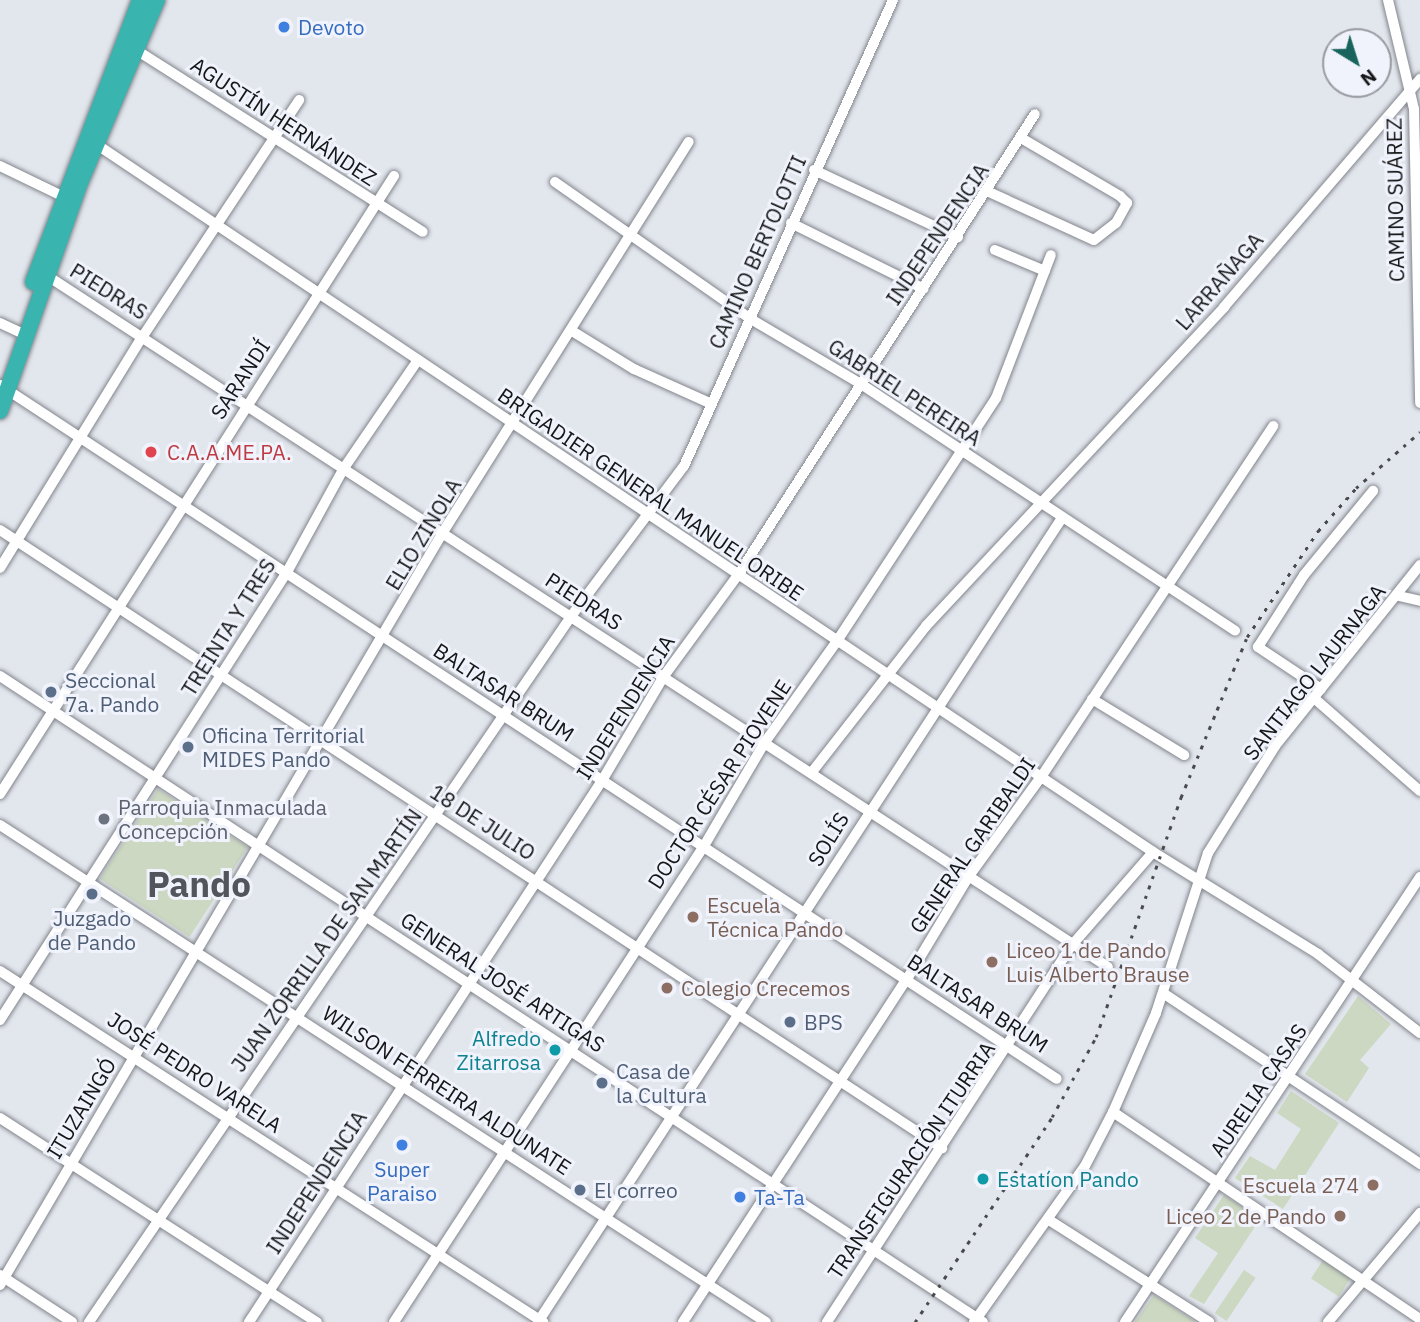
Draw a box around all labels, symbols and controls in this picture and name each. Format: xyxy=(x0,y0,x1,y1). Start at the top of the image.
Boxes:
place label: Devoto xyxy=(298,14,364,40)
marker: Devoto xyxy=(276,19,292,35)
north arrow xyxy=(1322,28,1392,98)
street label: AGUSTÍN HERNÁNDEZ xyxy=(186,52,382,190)
text: N xyxy=(1356,64,1382,92)
street label: CAMINO SUÁREZ xyxy=(1381,118,1409,282)
street label: CAMINO BERTOLOTTI xyxy=(703,151,811,353)
street label: INDEPENDENCIA xyxy=(880,158,994,310)
street label: LARRAÑAGA xyxy=(1170,227,1268,335)
street label: PIEDRAS xyxy=(66,257,152,325)
street label: GABRIEL PEREIRA xyxy=(824,333,986,451)
street label: SARANDÍ xyxy=(205,334,275,424)
street label: BRIGADIER GENERAL MANUEL ORIBE xyxy=(493,382,809,606)
place label: C.A.A.ME.PA. xyxy=(167,439,292,465)
marker: C.A.A.ME.PA. xyxy=(141,442,161,462)
street label: ELIO ZINOLA xyxy=(380,474,466,594)
street label: TREINTA Y TRES xyxy=(176,554,280,700)
street label: PIEDRAS xyxy=(541,567,627,635)
street label: SANTIAGO LAURNAGA xyxy=(1238,579,1390,765)
street label: INDEPENDENCIA xyxy=(570,630,680,784)
street label: BALTASAR BRUM xyxy=(429,637,579,747)
place label: Seccional 7a. Pando xyxy=(65,667,159,717)
street label: DOCTOR CÉSAR PIOVENE xyxy=(642,675,796,893)
marker: Seccional 7a. Pando xyxy=(43,684,59,700)
place label: Oficina Territorial MIDES Pando xyxy=(202,722,364,772)
marker: Oficina Territorial MIDES Pando xyxy=(180,739,196,755)
street label: GENERAL GARIBALDI xyxy=(904,752,1040,938)
street label: 18 DE JULIO xyxy=(426,779,540,865)
place label: Parroquia Inmaculada Concepción xyxy=(118,794,327,844)
street label: JUAN ZORRILLA DE SAN MARTÍN xyxy=(225,804,427,1076)
street label: SOLÍS xyxy=(802,808,854,870)
marker: Parroquia Inmaculada Concepción xyxy=(96,811,112,827)
district label: Pando xyxy=(147,863,251,905)
marker: Juzgado de Pando xyxy=(84,886,100,902)
place label: Escuela Técnica Pando xyxy=(707,892,843,942)
place label: Juzgado de Pando xyxy=(48,905,136,955)
street label: GENERAL JOSÉ ARTIGAS xyxy=(396,907,610,1057)
marker: Escuela Técnica Pando xyxy=(685,909,701,925)
place label: Liceo 1 de Pando Luis Alberto Brause xyxy=(1006,937,1190,987)
street label: BALTASAR BRUM xyxy=(903,948,1053,1058)
marker: Liceo 1 de Pando Luis Alberto Brause xyxy=(984,954,1000,970)
place label: Colegio Crecemos xyxy=(681,975,851,1001)
marker: Colegio Crecemos xyxy=(659,980,675,996)
street label: WILSON FERREIRA ALDUNATE xyxy=(318,1000,576,1180)
street label: JOSÉ PEDRO VARELA xyxy=(103,1006,287,1138)
place label: BPS xyxy=(804,1009,843,1035)
marker: BPS xyxy=(782,1014,798,1030)
street label: AURELIA CASAS xyxy=(1204,1019,1312,1161)
place label: Alfredo Zitarrosa xyxy=(456,1025,541,1075)
street label: TRANSFIGURACIÓN ITURRIA xyxy=(822,1037,1000,1283)
marker: Alfredo Zitarrosa xyxy=(547,1042,563,1058)
street label: ITUZAINGÓ xyxy=(41,1053,121,1163)
place label: Casa de la Cultura xyxy=(616,1058,707,1108)
marker: Casa de la Cultura xyxy=(594,1075,610,1091)
street label: INDEPENDENCIA xyxy=(260,1106,372,1258)
marker: Super Paraiso xyxy=(394,1137,410,1153)
place label: Super Paraiso xyxy=(367,1156,437,1206)
place label: Estatíon Pando xyxy=(997,1166,1139,1192)
marker: Estatíon Pando xyxy=(975,1171,991,1187)
place label: Escuela 274 xyxy=(1243,1172,1359,1198)
place label: El correo xyxy=(594,1177,678,1203)
marker: Escuela 274 xyxy=(1365,1177,1381,1193)
marker: El correo xyxy=(572,1182,588,1198)
place label: Ta-Ta xyxy=(754,1184,805,1210)
marker: Ta-Ta xyxy=(732,1189,748,1205)
place label: Liceo 2 de Pando xyxy=(1166,1203,1326,1229)
marker: Liceo 2 de Pando xyxy=(1332,1208,1348,1224)

